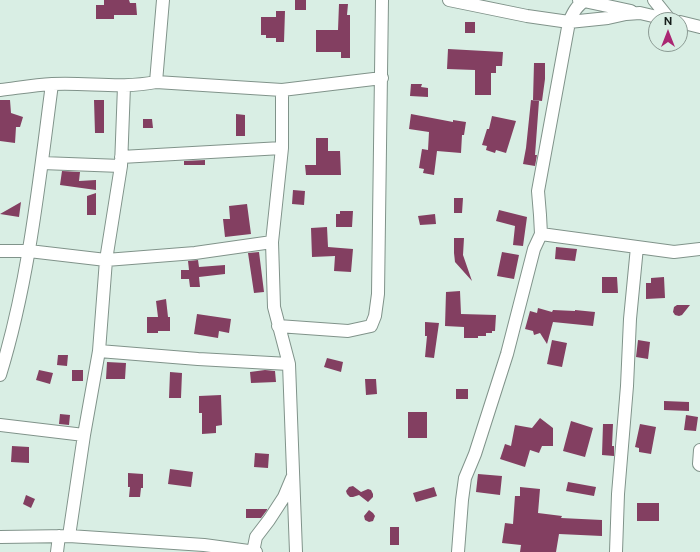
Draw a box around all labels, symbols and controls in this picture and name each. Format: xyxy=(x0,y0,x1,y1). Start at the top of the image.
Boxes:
north arrow xyxy=(648,12,688,52)
text: N xyxy=(664,15,672,27)

